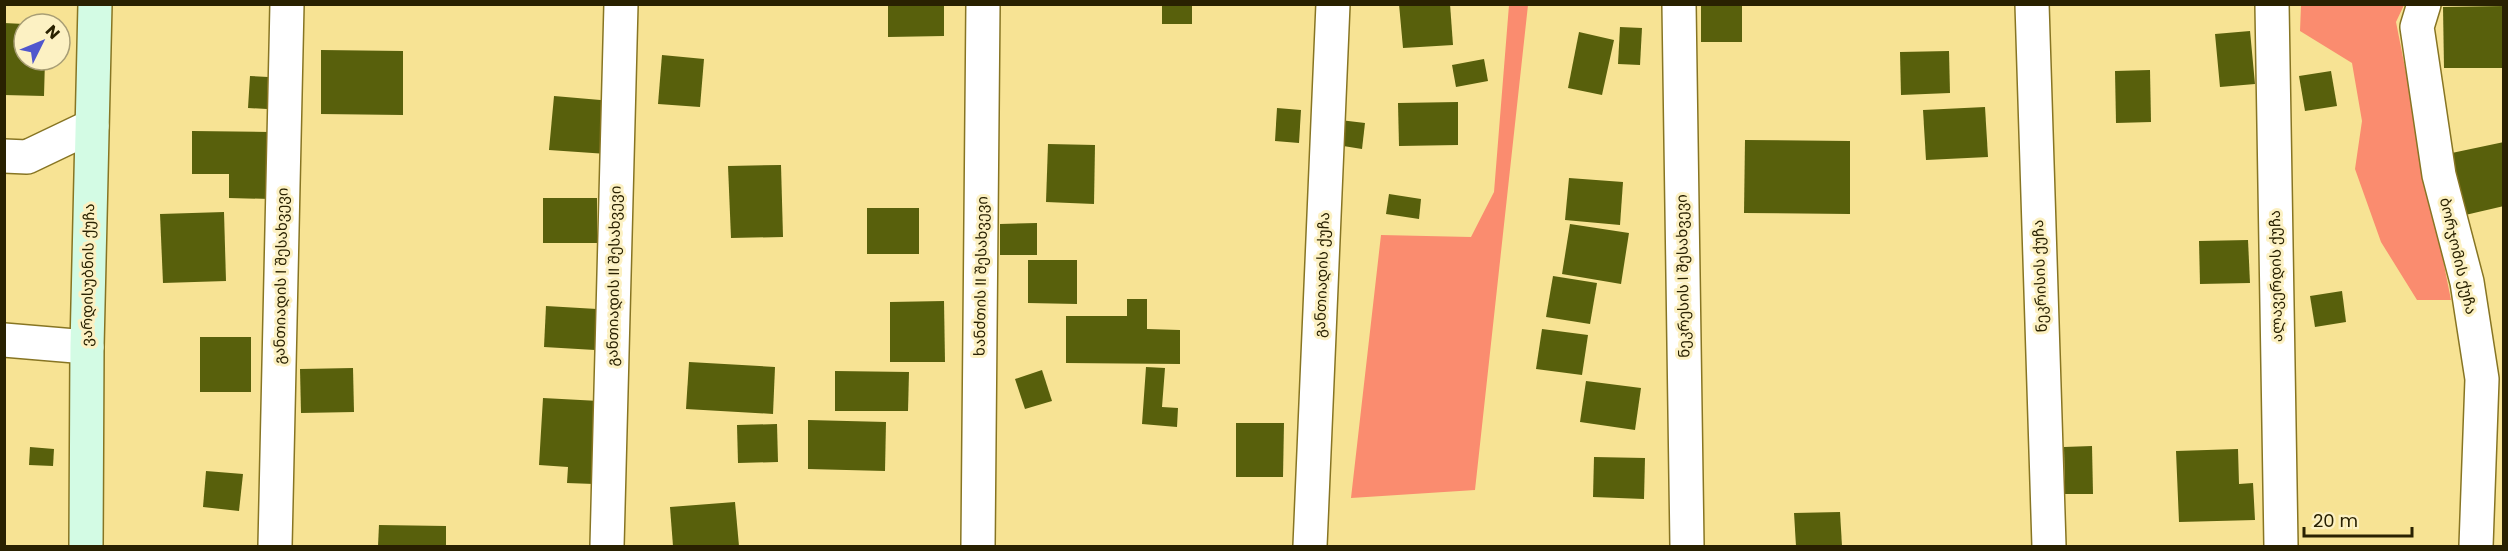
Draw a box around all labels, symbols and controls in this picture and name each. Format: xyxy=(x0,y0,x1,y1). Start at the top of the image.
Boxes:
north arrow xyxy=(12,12,72,72)
text: N xyxy=(40,20,65,44)
street label: განთიადის II შესახვევი xyxy=(601,185,626,367)
street label: განთიადის I შესახვევი xyxy=(268,187,293,365)
street label: ნეკრესის I შესახვევი xyxy=(1671,194,1694,358)
street label: ბორჯომის ქუჩა xyxy=(2435,195,2482,316)
street label: ხანძთის II შესახვევი xyxy=(969,196,992,356)
street label: ვარდისუბნის ქუჩა xyxy=(76,203,99,347)
street label: ალავერდის ქუჩა xyxy=(2264,210,2287,342)
street label: განთიადის ქუჩა xyxy=(1309,212,1334,338)
street label: ნეკრისის ქუჩა xyxy=(2027,219,2052,333)
scale bar xyxy=(2304,500,2412,538)
text: 20 m xyxy=(2313,508,2358,533)

